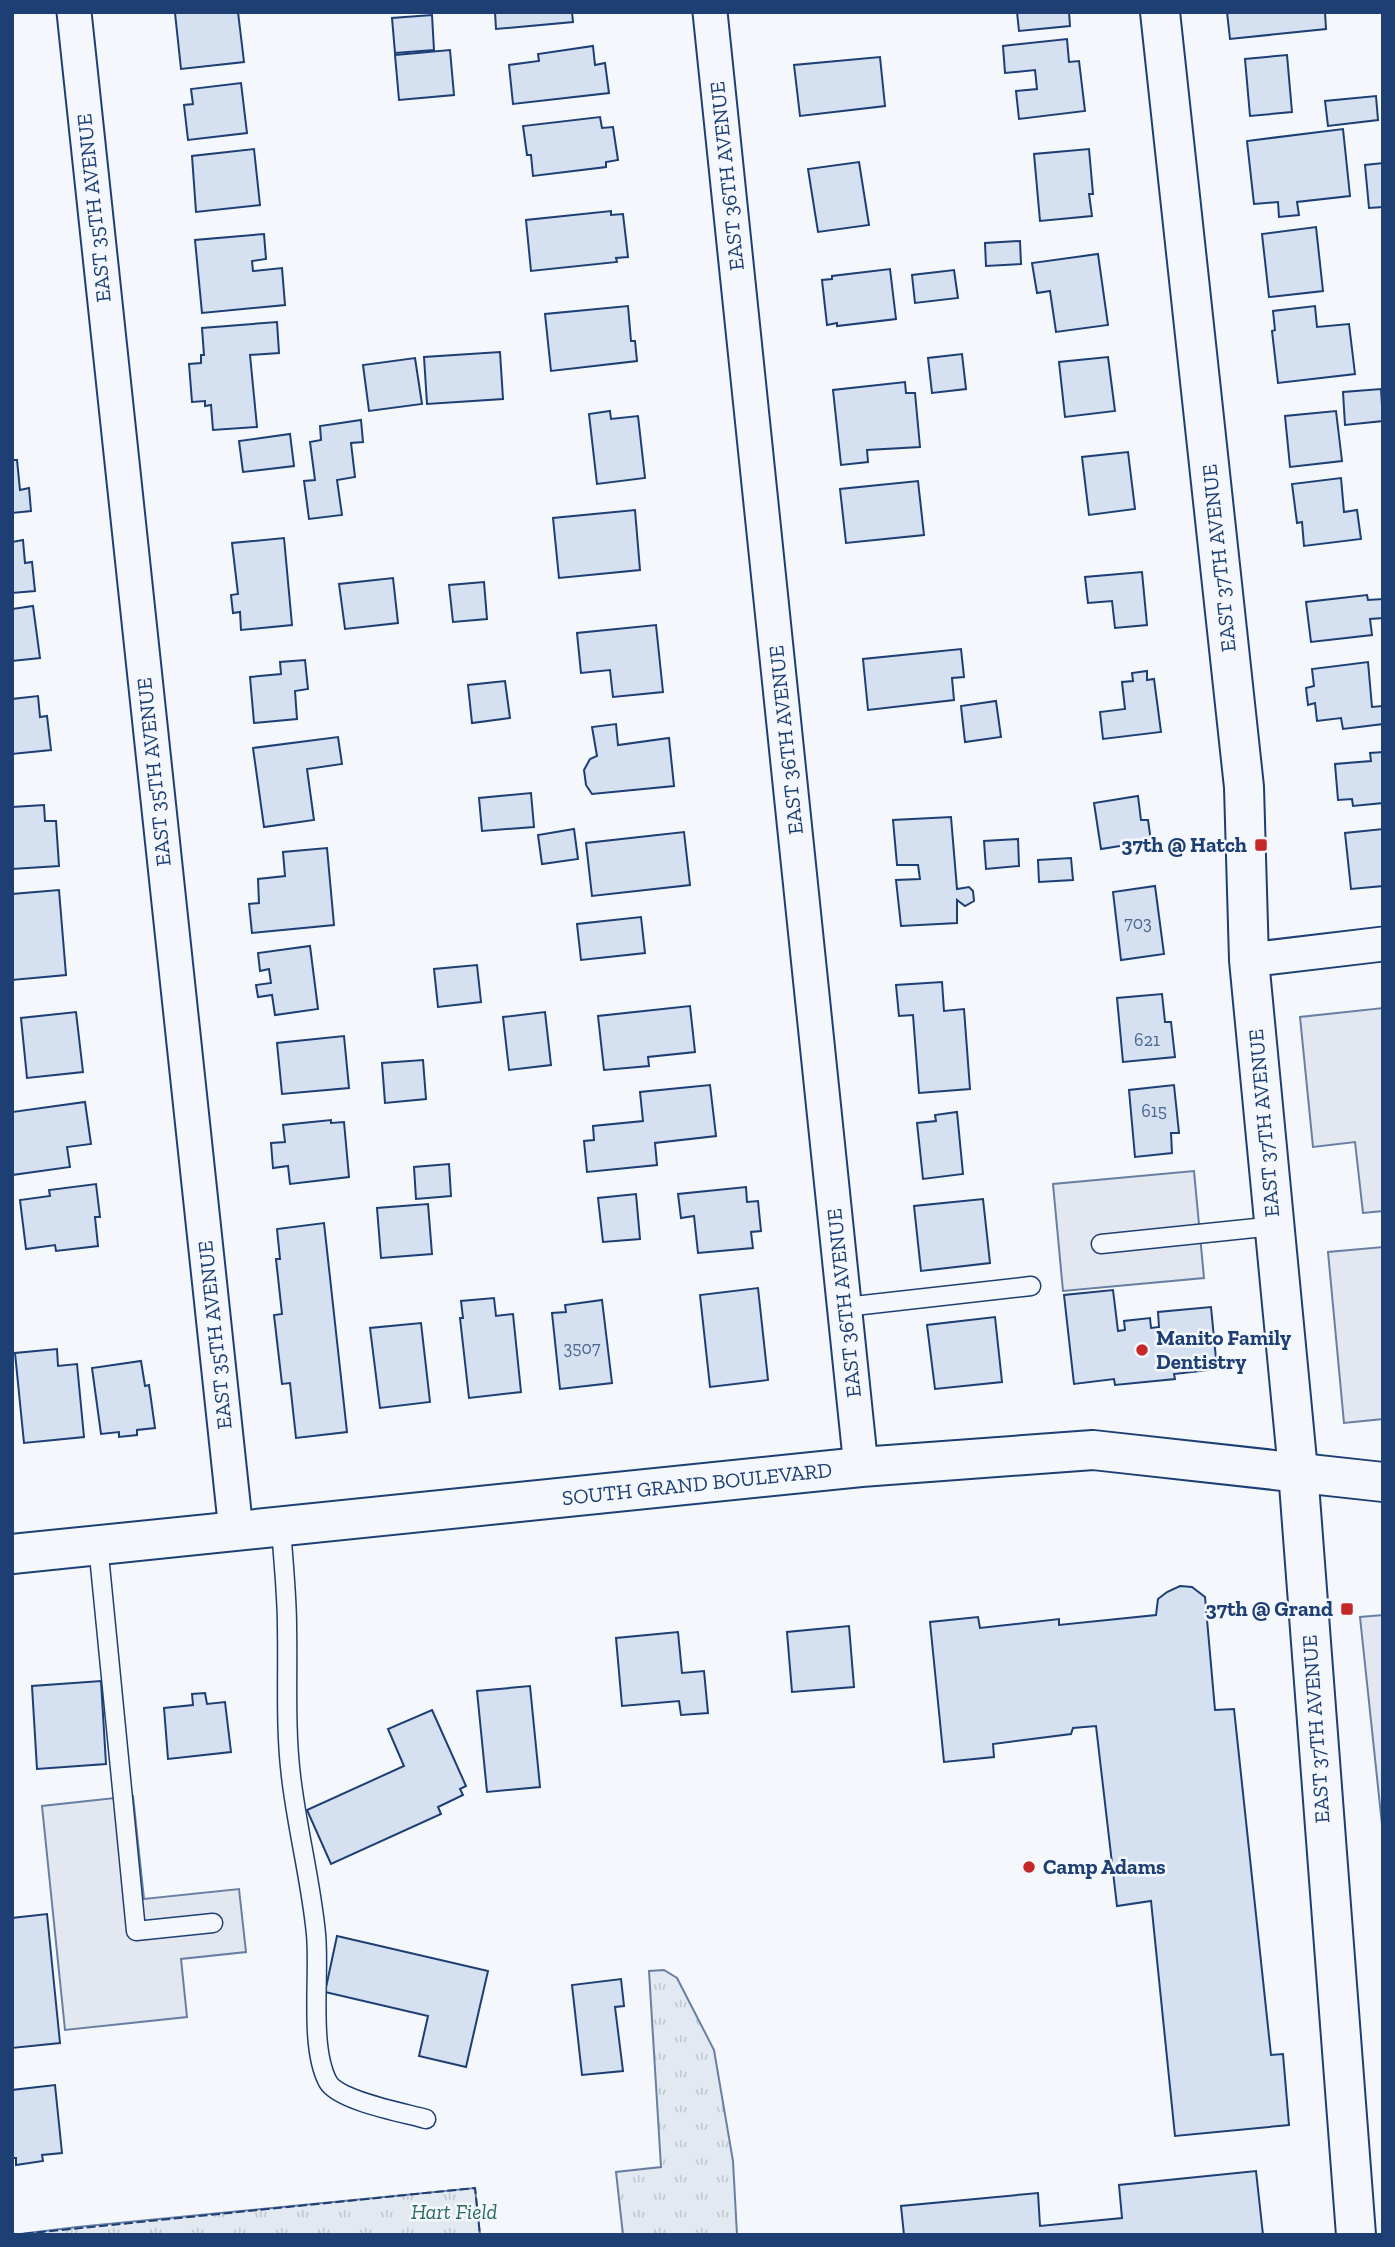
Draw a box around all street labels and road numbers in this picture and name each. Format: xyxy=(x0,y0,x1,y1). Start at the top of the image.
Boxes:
street label: EAST 36TH AVENUE xyxy=(704,80,749,272)
street label: EAST 35TH AVENUE xyxy=(71,112,116,304)
street label: EAST 37TH AVENUE xyxy=(1196,463,1241,653)
street label: EAST 36TH AVENUE xyxy=(763,644,808,836)
street label: EAST 35TH AVENUE xyxy=(131,676,176,868)
street label: EAST 37TH AVENUE xyxy=(1243,1028,1284,1218)
street label: EAST 36TH AVENUE xyxy=(821,1207,866,1399)
street label: EAST 35TH AVENUE xyxy=(192,1239,237,1431)
street label: SOUTH GRAND BOULEVARD xyxy=(561,1457,833,1510)
street label: EAST 37TH AVENUE xyxy=(1296,1634,1335,1824)

